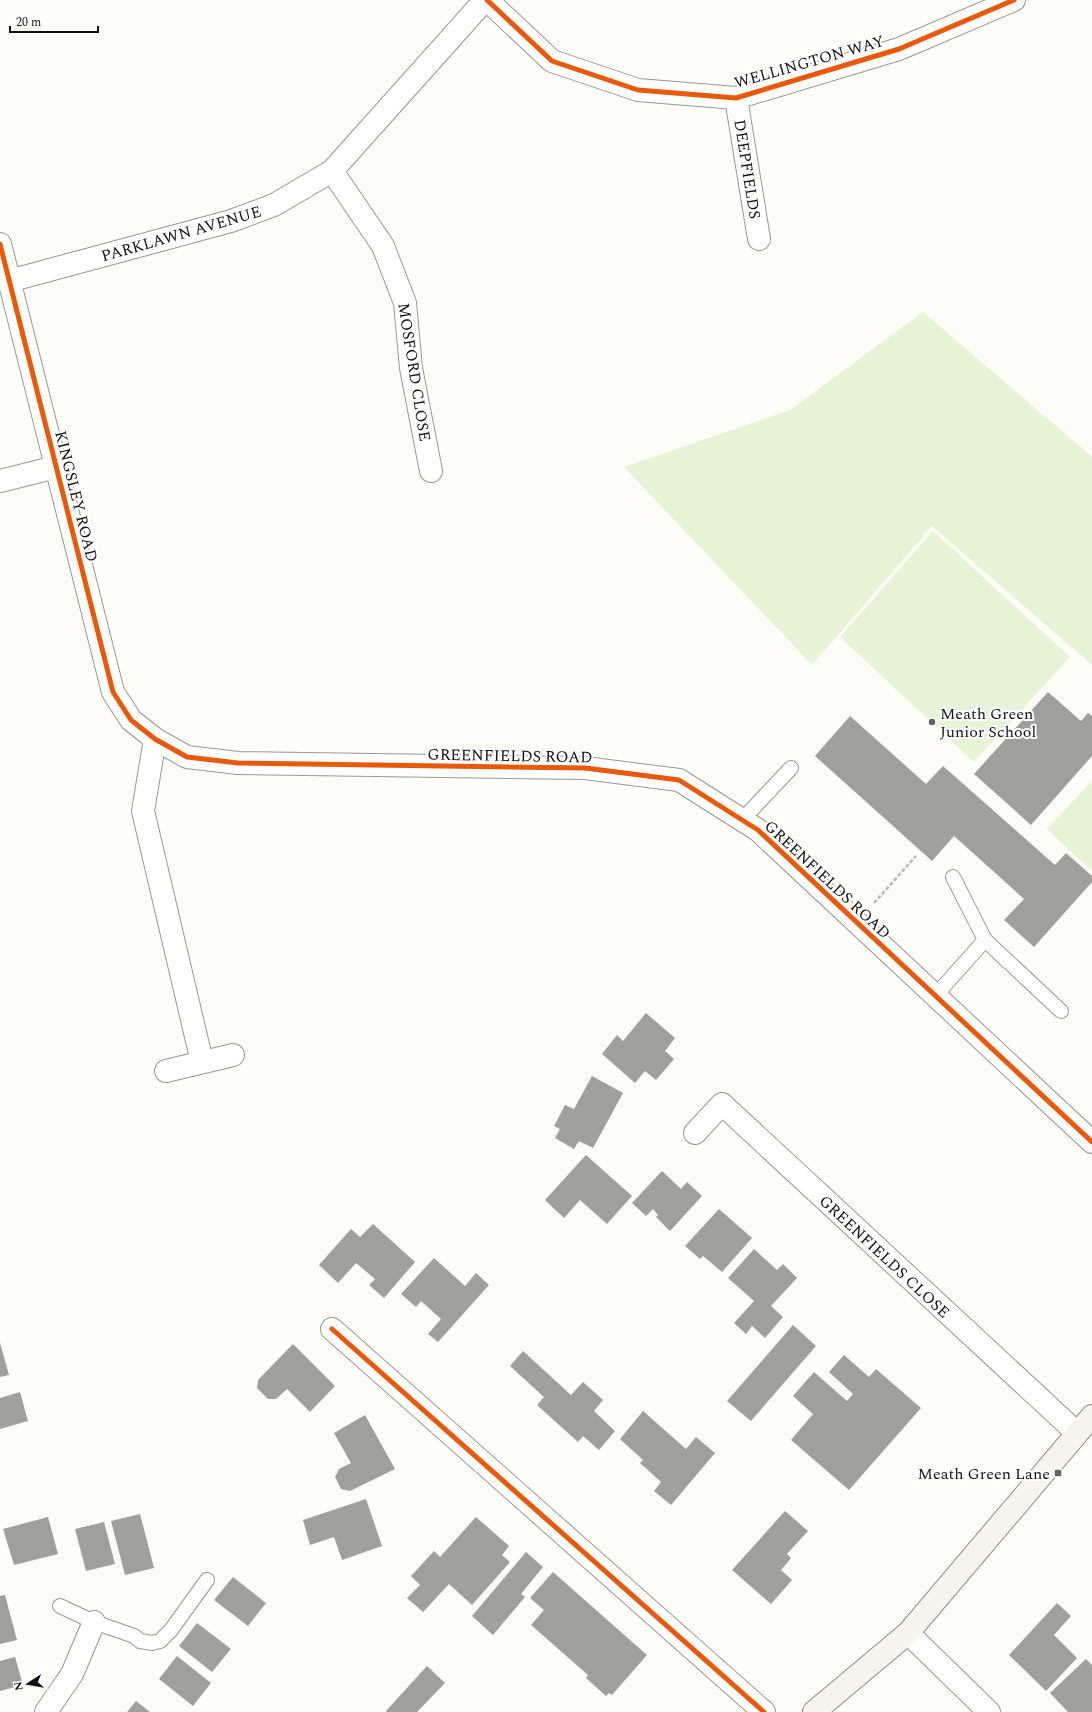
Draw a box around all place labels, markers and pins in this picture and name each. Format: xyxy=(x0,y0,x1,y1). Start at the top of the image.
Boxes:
place label: Meath Green Junior School xyxy=(940,702,1036,744)
marker: Meath Green Junior School xyxy=(927,717,937,727)
place label: Meath Green Lane xyxy=(918,1462,1050,1486)
marker: Meath Green Lane xyxy=(1053,1468,1063,1478)

